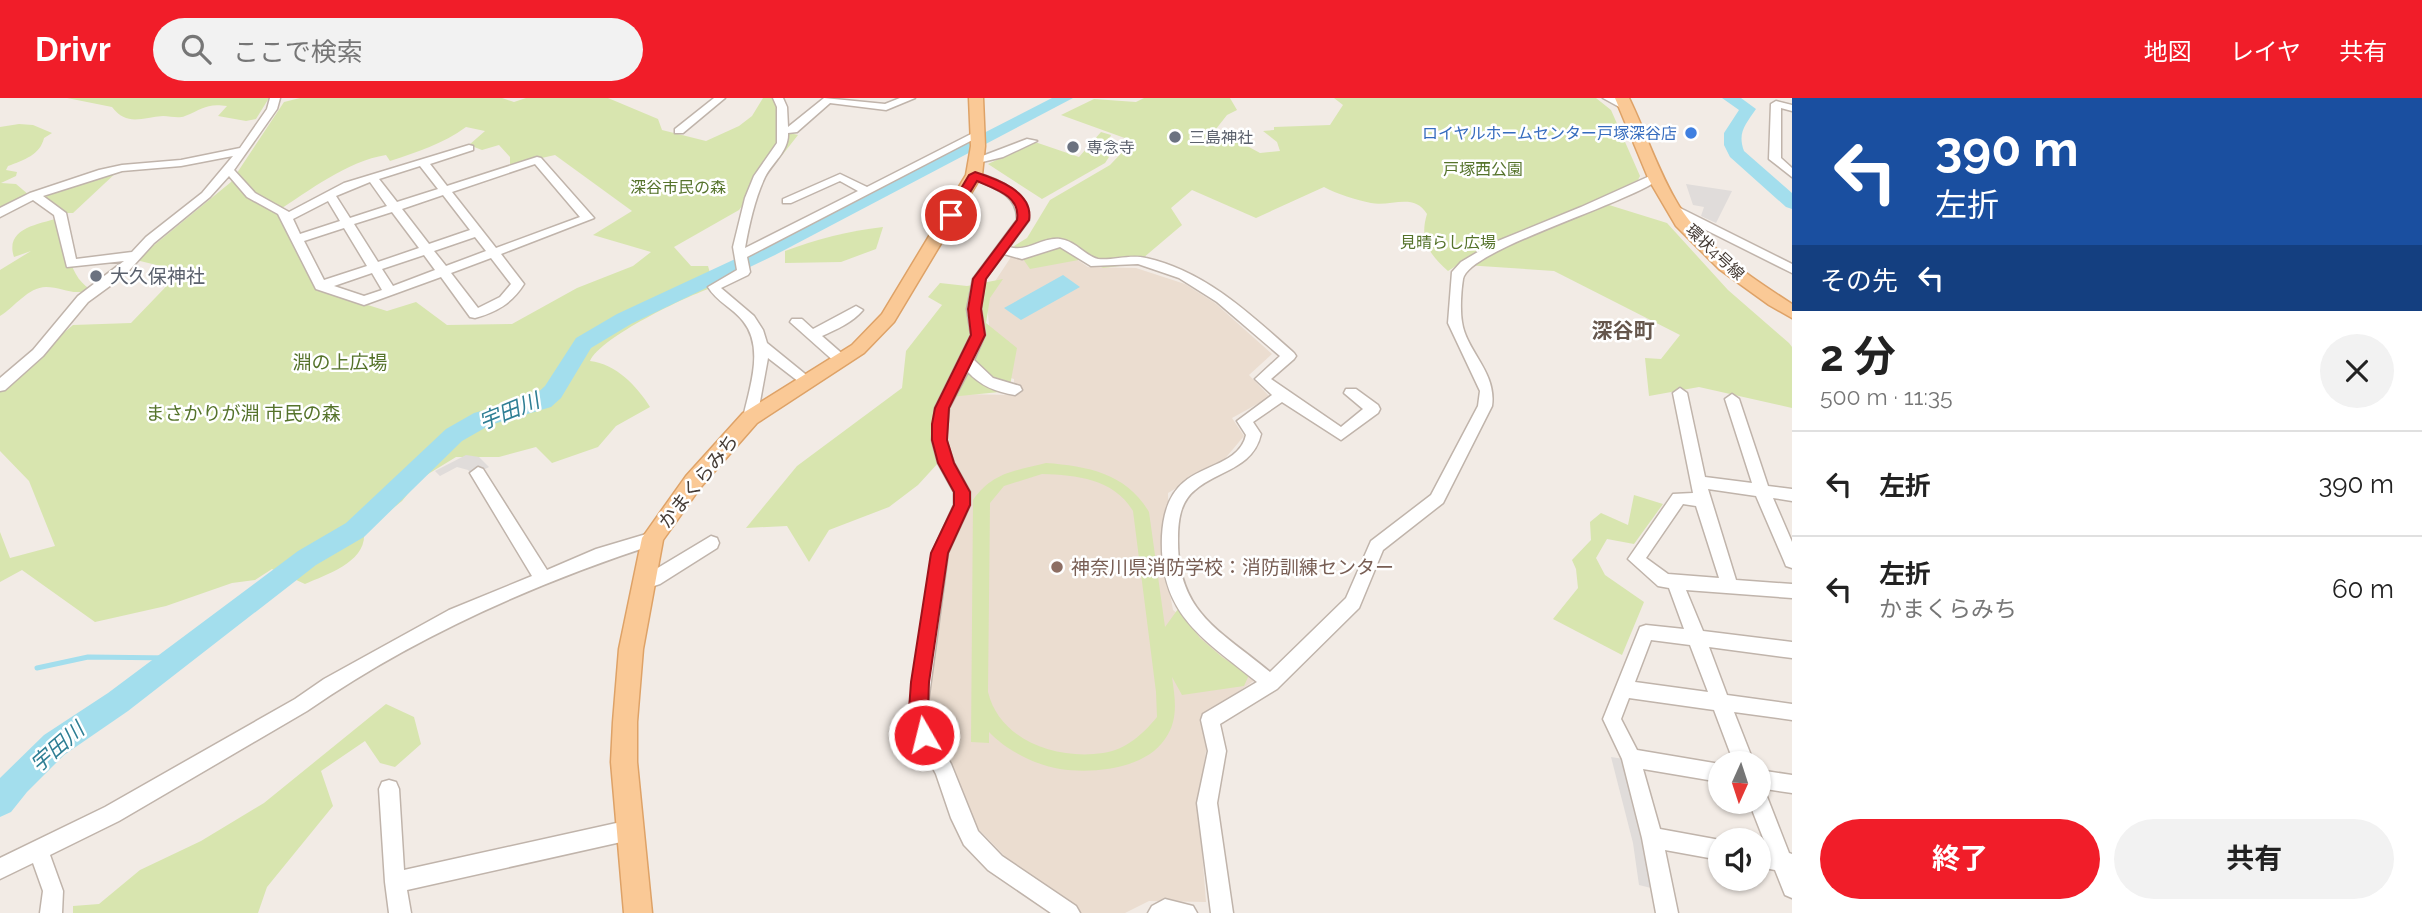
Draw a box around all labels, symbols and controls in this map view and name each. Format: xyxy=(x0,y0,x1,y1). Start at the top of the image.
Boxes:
search box xyxy=(153,18,643,81)
text: Drivr xyxy=(35,30,111,69)
icon: search xyxy=(177,30,215,68)
text: ここで検索 xyxy=(233,37,363,67)
text: 地図 xyxy=(2144,37,2192,66)
text: レイヤ xyxy=(2230,37,2301,66)
text: 共有 xyxy=(2339,37,2387,66)
text: 390 m xyxy=(1935,120,2079,177)
place label: ロイヤルホームセンター戸塚深谷店 xyxy=(1422,124,1677,143)
marker: ロイヤルホームセンター戸塚深谷店 xyxy=(1683,125,1699,141)
icon: left xyxy=(1820,126,1911,217)
place label: 三島神社 xyxy=(1189,128,1253,147)
marker: 三島神社 xyxy=(1167,129,1183,145)
place label: 専念寺 xyxy=(1087,138,1135,157)
marker: 専念寺 xyxy=(1065,139,1081,155)
park label: 戸塚西公園 xyxy=(1443,160,1523,179)
park label: 深谷市民の森 xyxy=(630,178,726,197)
pin xyxy=(921,185,981,245)
text: 左折 xyxy=(1935,186,1999,223)
icon: arrive xyxy=(932,196,970,234)
street label: 環状4号線 xyxy=(1682,220,1748,284)
park label: 見晴らし広場 xyxy=(1400,233,1496,252)
icon: left xyxy=(1912,259,1950,297)
place label: 大久保神社 xyxy=(110,265,205,287)
text: その先 xyxy=(1820,266,1898,296)
marker: 大久保神社 xyxy=(88,268,104,284)
district label: 深谷町 xyxy=(1592,318,1655,343)
text: 2 分 xyxy=(1820,332,1896,381)
button: close xyxy=(2320,334,2394,408)
park label: 淵の上広場 xyxy=(292,351,388,373)
text: 500 m · 11:35 xyxy=(1820,383,1953,410)
water label: 宇田川 xyxy=(475,387,545,434)
park label: まさかりが淵 市民の森 xyxy=(146,402,340,424)
street label: かまくらみち xyxy=(654,430,742,532)
icon: left xyxy=(1820,465,1858,503)
text: 390 m xyxy=(2318,469,2394,499)
text: 左折 xyxy=(1879,471,1931,501)
place label: 神奈川県消防学校：消防訓練センター xyxy=(1071,556,1394,578)
marker: 神奈川県消防学校：消防訓練センター xyxy=(1049,559,1065,575)
text: 左折 xyxy=(1879,559,1931,589)
icon: left xyxy=(1820,570,1858,608)
text: 60 m xyxy=(2332,574,2394,604)
text: かまくらみち xyxy=(1879,595,2017,622)
position arrow xyxy=(887,698,961,772)
water label: 宇田川 xyxy=(25,716,90,777)
north arrow xyxy=(1708,751,1771,814)
map controls xyxy=(1708,751,1771,891)
button: 終了 xyxy=(1820,819,2100,899)
button: 共有 xyxy=(2114,819,2394,899)
button: sound xyxy=(1708,828,1771,891)

